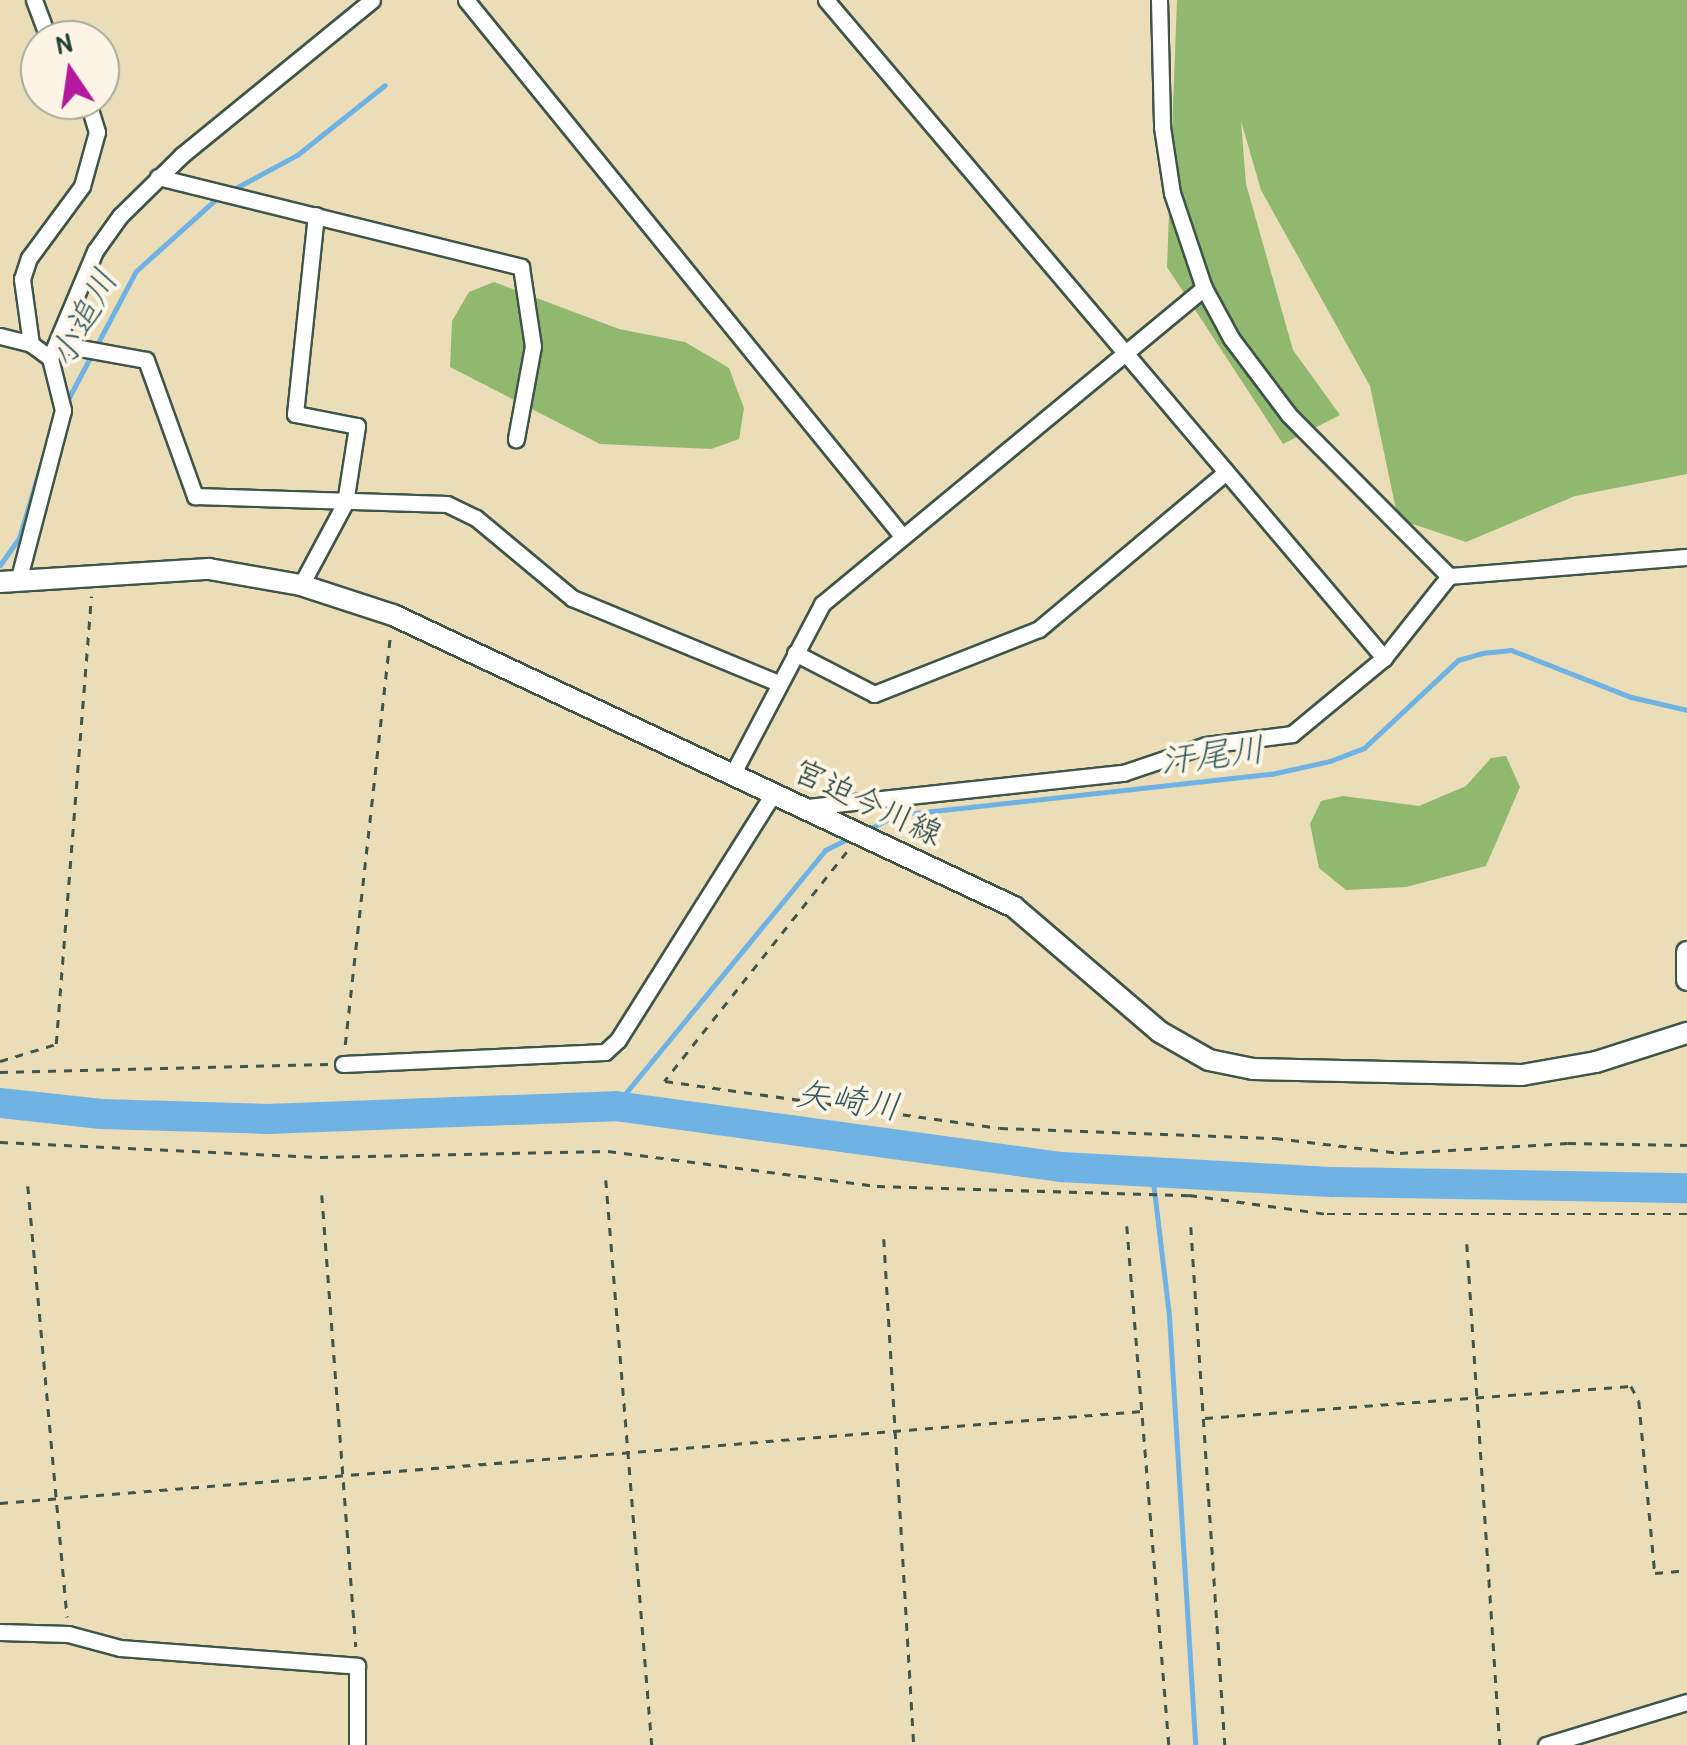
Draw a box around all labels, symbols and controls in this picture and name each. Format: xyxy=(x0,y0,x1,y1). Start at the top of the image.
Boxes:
north arrow xyxy=(20,20,120,120)
text: N xyxy=(52,23,75,63)
water label: 小追川 xyxy=(40,262,126,374)
water label: 汗尾川 xyxy=(1157,728,1267,782)
street label: 宮迫今川線 xyxy=(787,751,949,853)
water label: 矢崎川 xyxy=(793,1072,903,1128)

